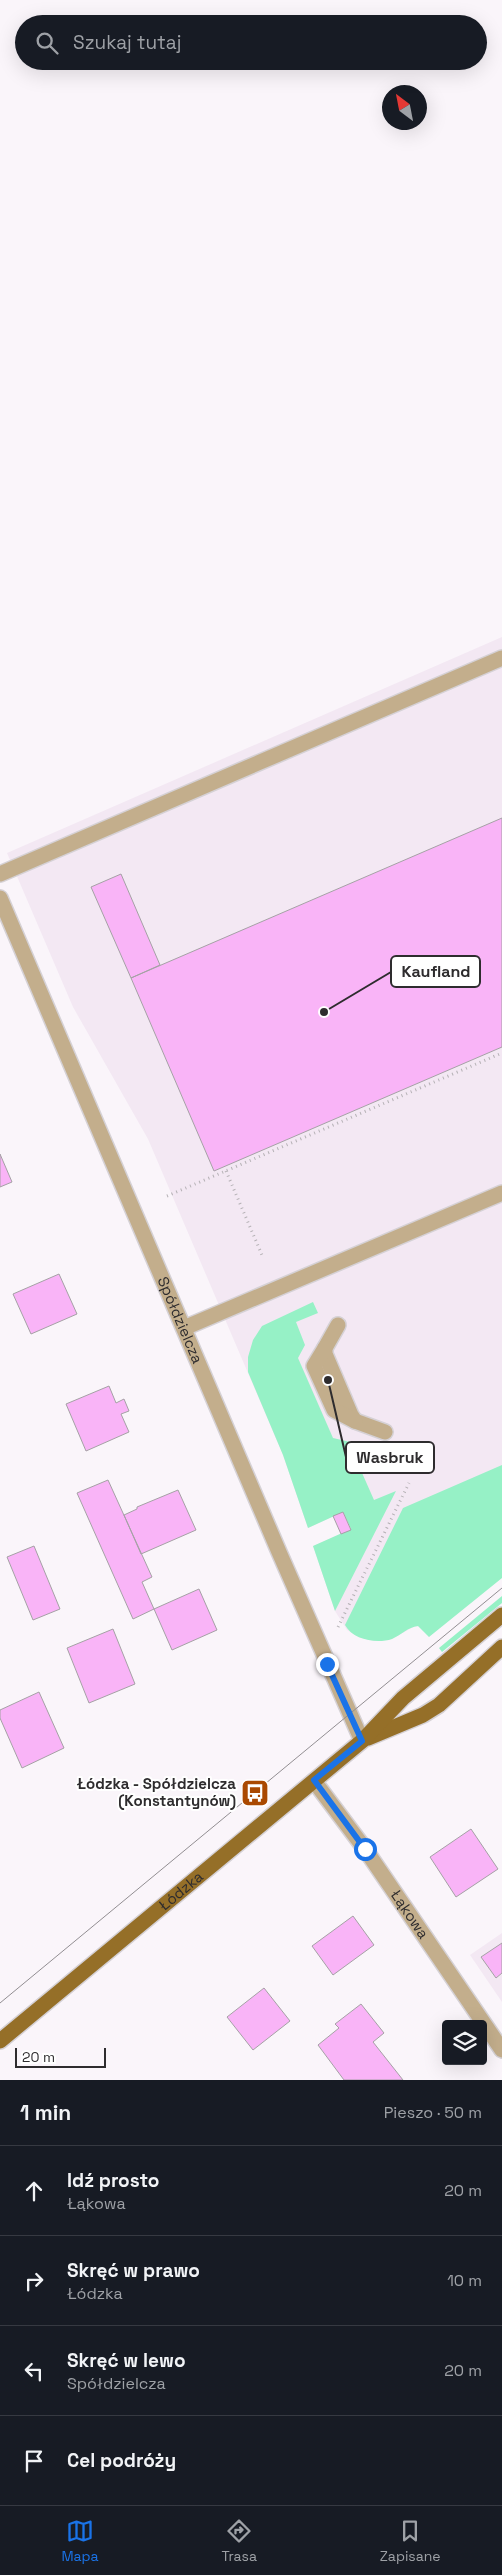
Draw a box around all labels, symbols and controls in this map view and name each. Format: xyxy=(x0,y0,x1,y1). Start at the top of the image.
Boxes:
search box xyxy=(15,15,487,70)
icon: search xyxy=(33,29,61,57)
text: Szukaj tutaj xyxy=(73,30,181,55)
north arrow xyxy=(382,85,427,130)
callout: Kaufland xyxy=(391,956,480,987)
text: Kaufland xyxy=(402,961,471,982)
street label: Spółdzielcza xyxy=(154,1274,208,1367)
callout: Wasbruk xyxy=(346,1442,434,1473)
text: Wasbruk xyxy=(356,1447,424,1468)
route end xyxy=(316,1653,339,1676)
place label: Łódzka - Spółdzielcza (Konstantynów) xyxy=(77,1774,236,1810)
bus stop icon: Łódzka - Spółdzielcza (Konstantynów) xyxy=(240,1778,270,1808)
route start xyxy=(354,1838,377,1861)
street label: Łódzka xyxy=(154,1866,207,1915)
street label: Łąkowa xyxy=(387,1886,433,1942)
map controls xyxy=(442,2020,487,2065)
button: layers xyxy=(442,2020,487,2065)
scale bar xyxy=(15,2045,106,2068)
text: 20 m xyxy=(22,2048,55,2066)
text: 1 min xyxy=(20,2099,71,2126)
text: Pieszo · 50 m xyxy=(384,2102,482,2123)
text: Idź prosto xyxy=(67,2168,159,2193)
icon: ahead xyxy=(20,2177,48,2205)
text: 20 m xyxy=(444,2180,482,2201)
text: Łąkowa xyxy=(67,2193,126,2214)
text: Skręć w prawo xyxy=(67,2258,200,2283)
icon: right xyxy=(20,2267,48,2295)
text: 10 m xyxy=(447,2270,482,2291)
text: Łódzka xyxy=(67,2283,123,2304)
text: Skręć w lewo xyxy=(67,2348,186,2373)
icon: left xyxy=(20,2357,48,2385)
text: 20 m xyxy=(444,2360,482,2381)
text: Spółdzielcza xyxy=(67,2373,166,2394)
icon: arrive xyxy=(20,2447,48,2475)
text: Cel podróży xyxy=(67,2448,176,2473)
tab: Mapa xyxy=(61,2517,99,2565)
tab: Trasa xyxy=(221,2517,257,2565)
tab: Zapisane xyxy=(380,2517,441,2565)

